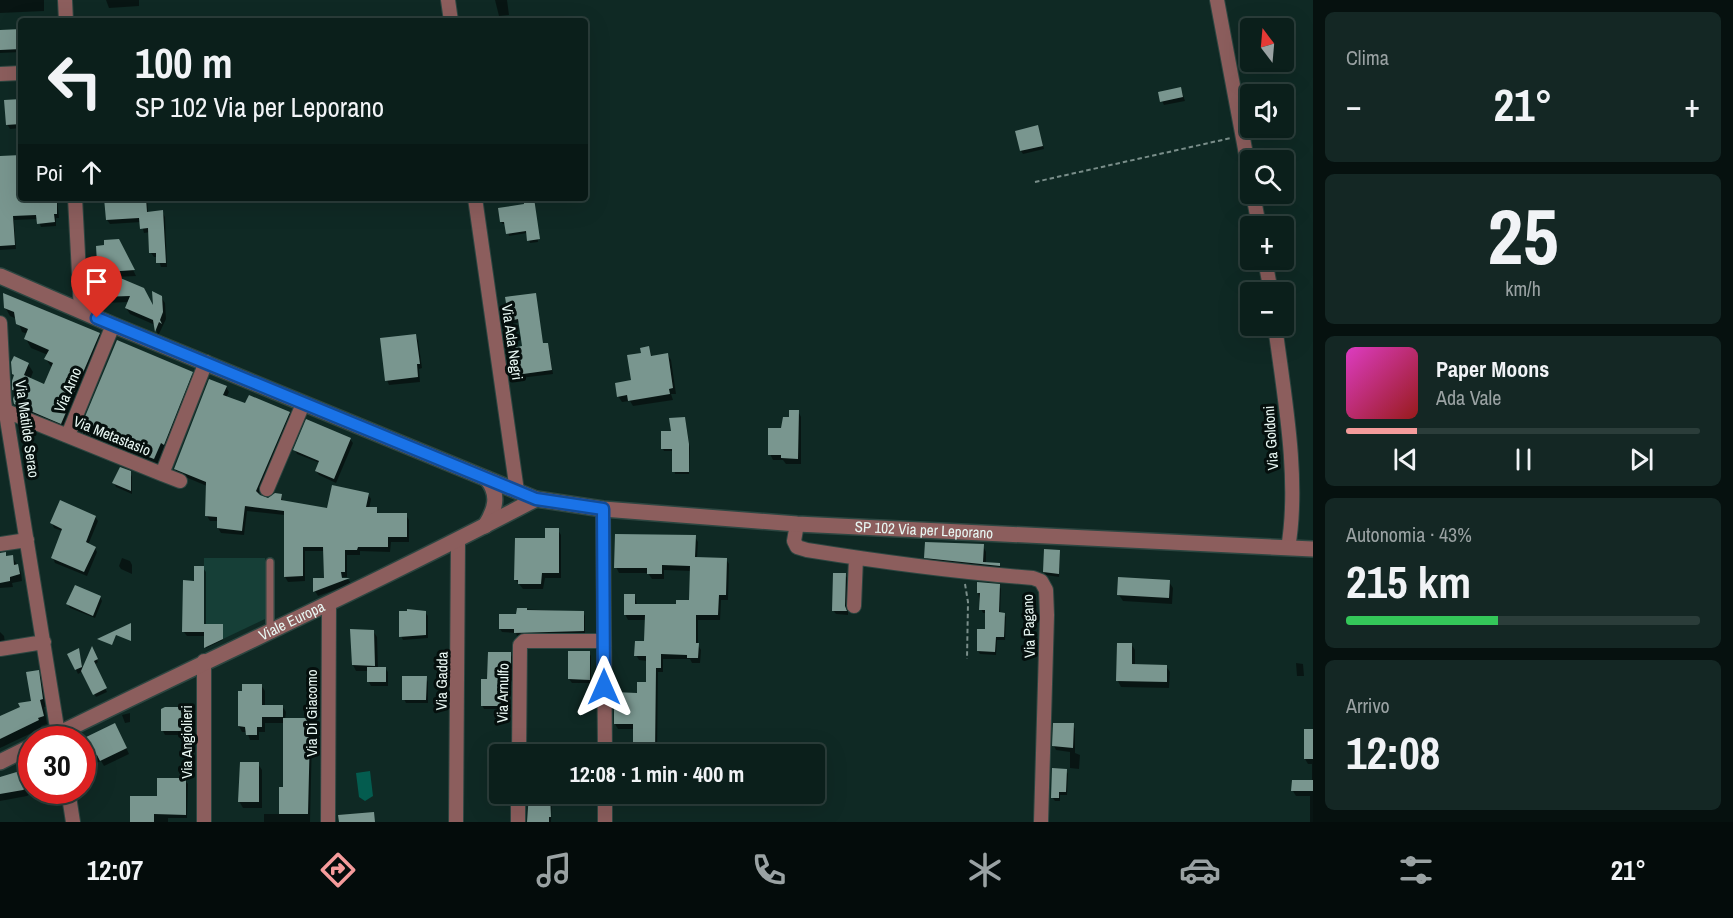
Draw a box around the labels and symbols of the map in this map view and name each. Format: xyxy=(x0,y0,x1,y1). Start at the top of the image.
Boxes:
north arrow xyxy=(1240,18,1294,72)
pin xyxy=(71,256,122,318)
street label: Via Ada Negri xyxy=(497,303,528,381)
street label: Via Arno xyxy=(49,364,86,416)
street label: Via Matilde Serao xyxy=(10,379,45,479)
street label: Via Goldoni xyxy=(1258,405,1283,471)
street label: Via Metastasio xyxy=(70,410,154,461)
street label: SP 102 Via per Leporano xyxy=(854,516,994,543)
street label: Via Pagano xyxy=(1017,593,1040,658)
street label: Viale Europa xyxy=(255,596,328,645)
street label: Via Gadda xyxy=(430,651,453,710)
position arrow xyxy=(572,655,636,719)
street label: Via Arnulfo xyxy=(491,663,514,723)
street label: Via Di Giacomo xyxy=(301,669,322,757)
street label: Via Angiolieri xyxy=(176,705,197,779)
speed limit sign: 30 xyxy=(18,726,96,804)

